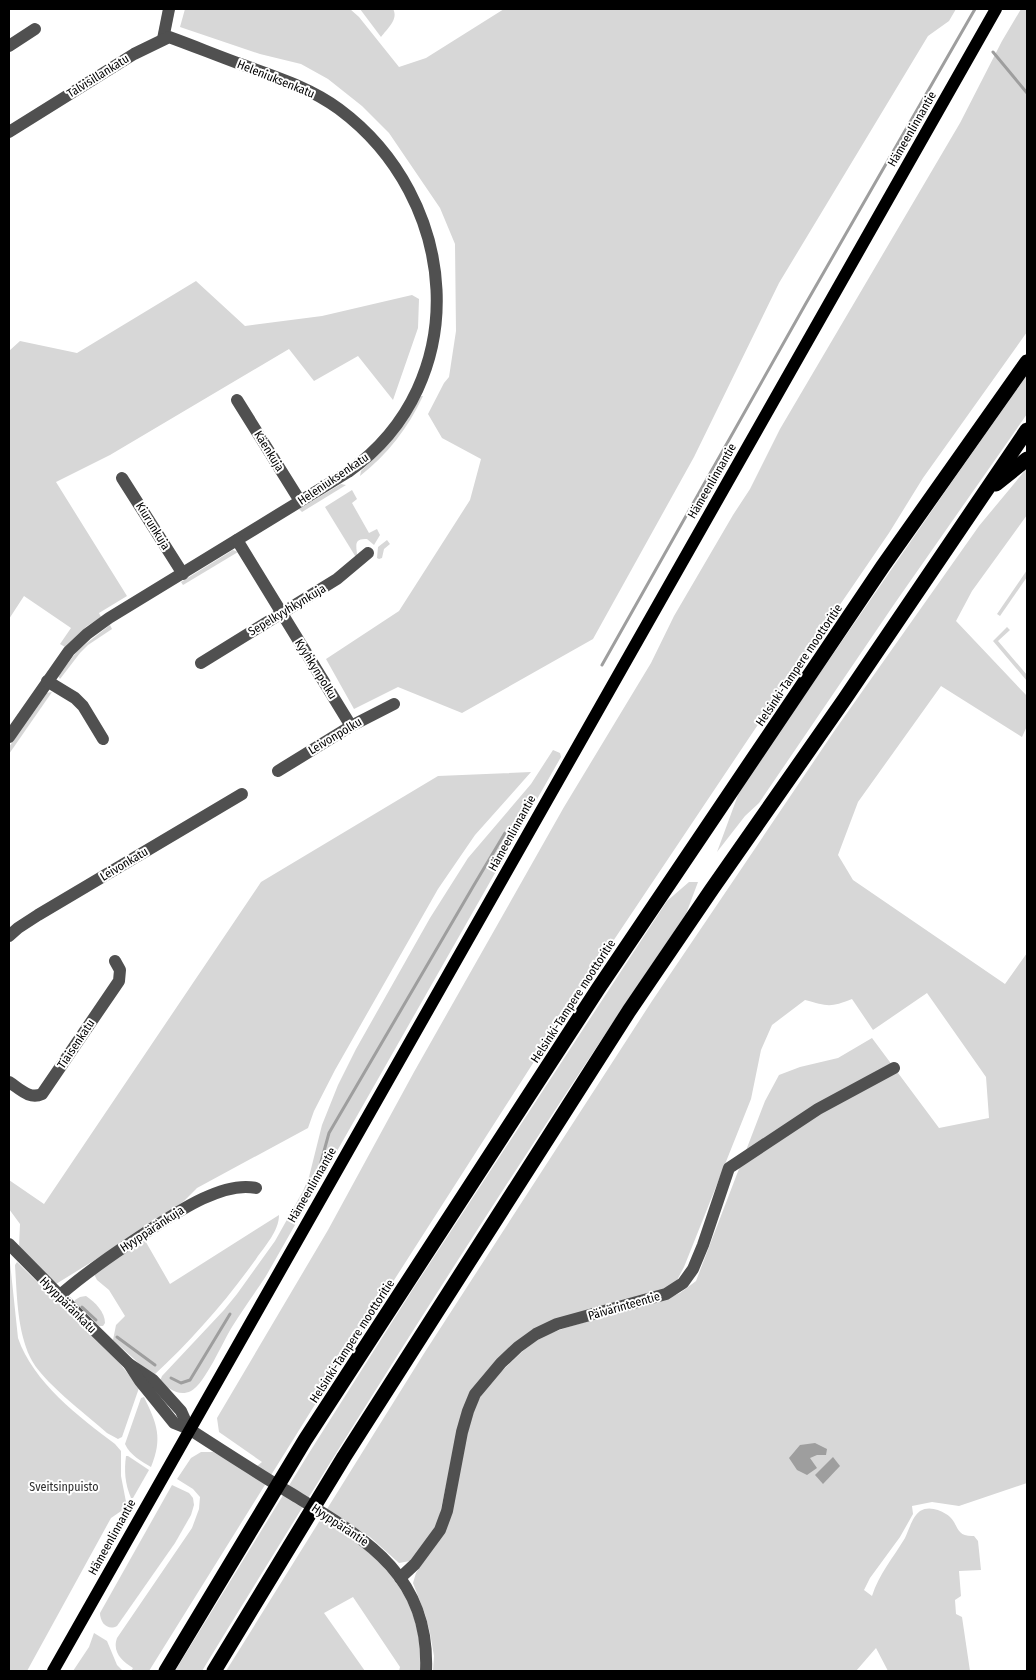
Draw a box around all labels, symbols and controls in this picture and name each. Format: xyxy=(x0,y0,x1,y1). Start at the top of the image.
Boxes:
street label: Talvisillankatu xyxy=(65,51,131,101)
street label: Heleniuksenkatu xyxy=(235,57,317,101)
street label: Hämeenlinnantie xyxy=(885,89,939,169)
street label: Käenkuja xyxy=(251,428,287,474)
street label: Hämeenlinnantie xyxy=(685,441,739,521)
street label: Heleniuksenkatu xyxy=(295,450,371,508)
street label: Kiurunkuja xyxy=(133,500,173,552)
street label: Sepelkyyhkynkuja xyxy=(246,581,328,639)
street label: Helsinki-Tampere moottoritie xyxy=(753,601,845,729)
street label: Kyyhkynpolku xyxy=(292,636,340,702)
street label: Leivonpolku xyxy=(306,715,364,757)
street label: Hämeenlinnantie xyxy=(485,793,539,873)
street label: Leivonkatu xyxy=(97,844,151,884)
street label: Helsinki-Tampere moottoritie xyxy=(528,937,618,1065)
street label: Tiaisenkatu xyxy=(54,1017,98,1071)
street label: Hämeenlinnantie xyxy=(285,1145,339,1225)
street label: Hyyppäränkuja xyxy=(117,1203,187,1255)
street label: Hyyppäränkatu xyxy=(37,1274,99,1336)
street label: Helsinki-Tampere moottoritie xyxy=(307,1277,397,1405)
street label: Päivärinteentie xyxy=(587,1289,662,1323)
park label: Sveitsinpuisto xyxy=(29,1480,99,1494)
street label: Hämeenlinnantie xyxy=(85,1497,139,1577)
street label: Hyyppäräntie xyxy=(309,1501,371,1549)

